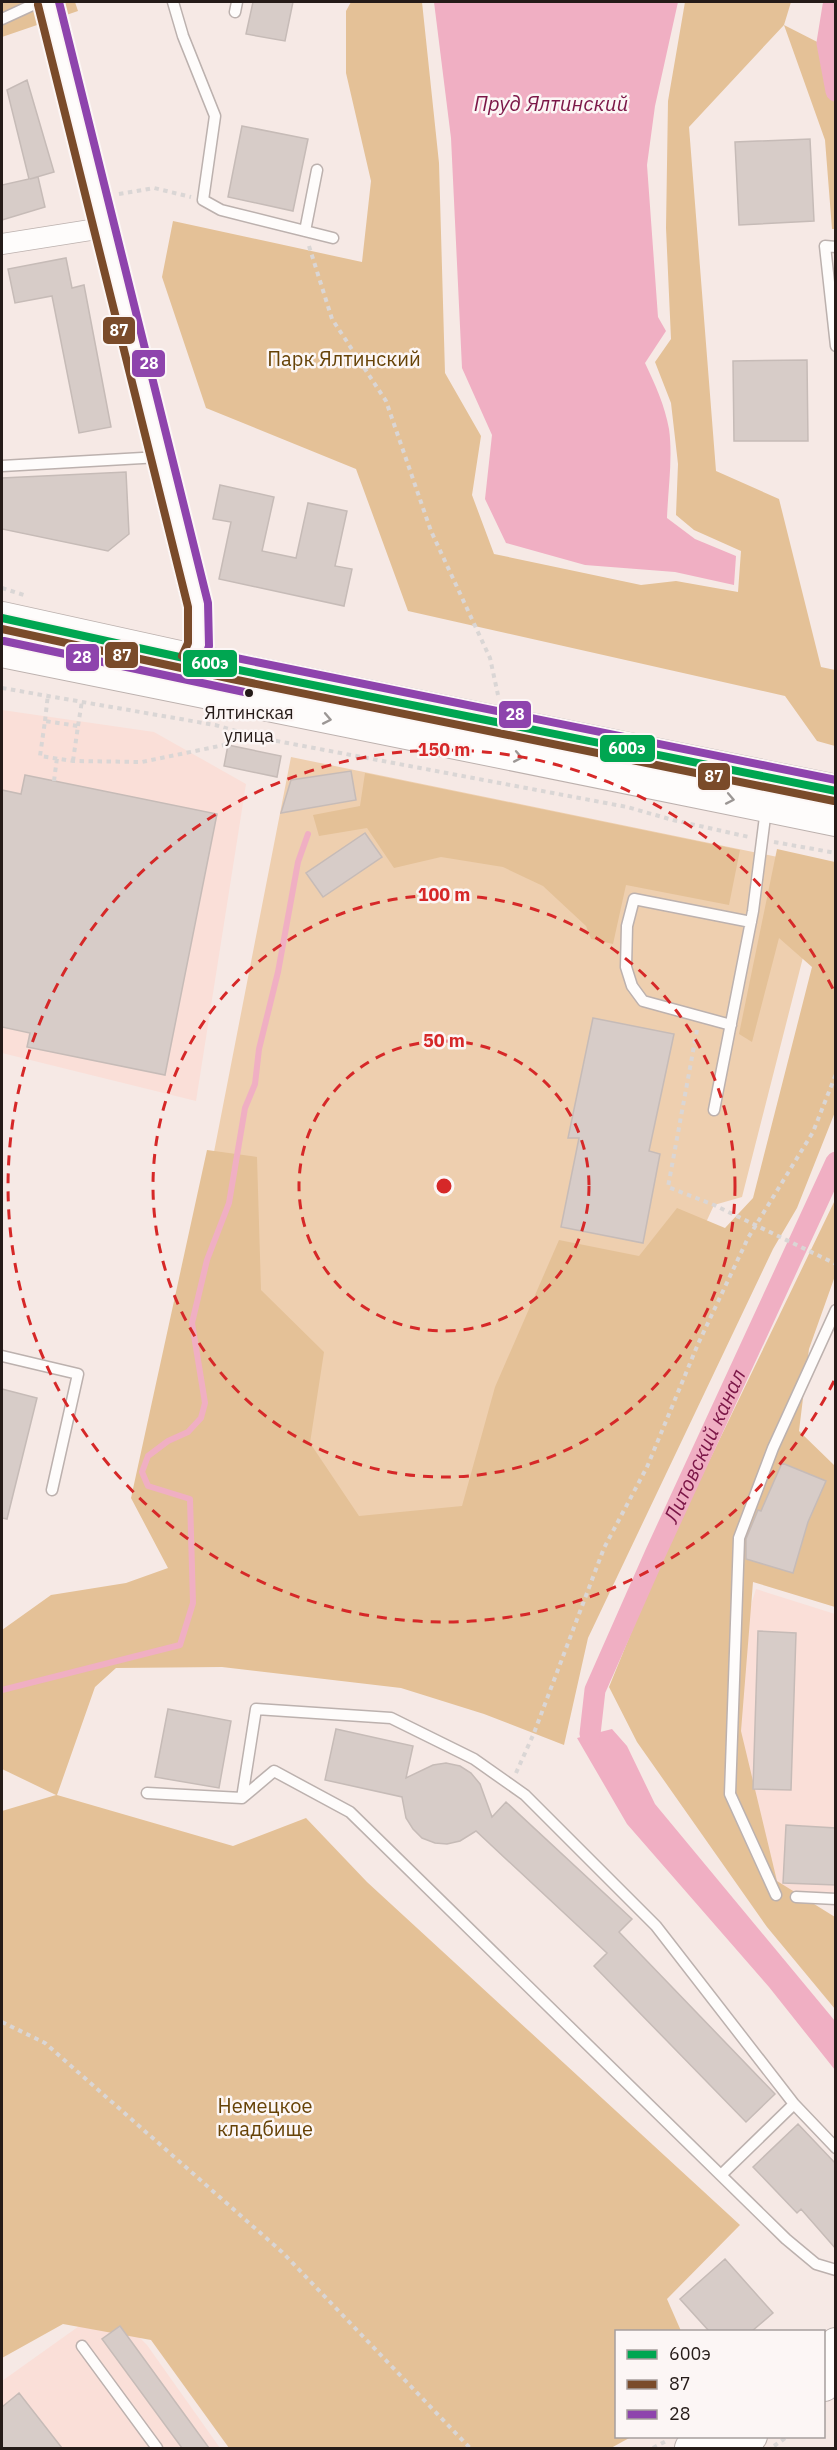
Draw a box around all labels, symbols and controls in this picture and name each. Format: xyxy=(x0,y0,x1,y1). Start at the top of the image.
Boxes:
water label: Пруд Ялтинский xyxy=(474,89,628,117)
line badge: 87 xyxy=(102,316,136,345)
text: 87 xyxy=(109,320,129,340)
park label: Парк Ялтинский xyxy=(267,345,421,372)
line badge: 28 xyxy=(131,349,166,378)
text: 28 xyxy=(139,353,159,373)
line badge: 87 xyxy=(104,641,139,669)
line badge: 28 xyxy=(65,643,100,672)
text: 87 xyxy=(112,645,132,665)
text: 28 xyxy=(72,647,92,667)
line badge: 600э xyxy=(182,649,238,678)
text: 600э xyxy=(191,653,229,673)
marker: Ялтинская улица xyxy=(243,687,255,699)
line badge: 28 xyxy=(498,700,532,729)
place label: Ялтинская улица xyxy=(204,701,294,747)
text: 28 xyxy=(505,704,525,724)
one-way arrow xyxy=(322,712,332,725)
line badge: 600э xyxy=(599,734,656,763)
text: 150 m xyxy=(418,738,470,761)
text: 600э xyxy=(608,738,646,758)
one-way arrow xyxy=(513,750,523,763)
line badge: 87 xyxy=(697,762,731,791)
text: 87 xyxy=(704,766,724,786)
one-way arrow xyxy=(725,792,735,805)
text: 100 m xyxy=(418,883,470,906)
text: 50 m xyxy=(423,1029,465,1052)
centre of rings xyxy=(434,1176,454,1196)
water label: Литовский канал xyxy=(656,1364,752,1528)
park label: Немецкое кладбище xyxy=(217,2092,313,2142)
legend xyxy=(615,2330,825,2438)
text: 600э xyxy=(669,2342,711,2365)
text: 87 xyxy=(669,2372,691,2395)
text: 28 xyxy=(669,2402,691,2425)

